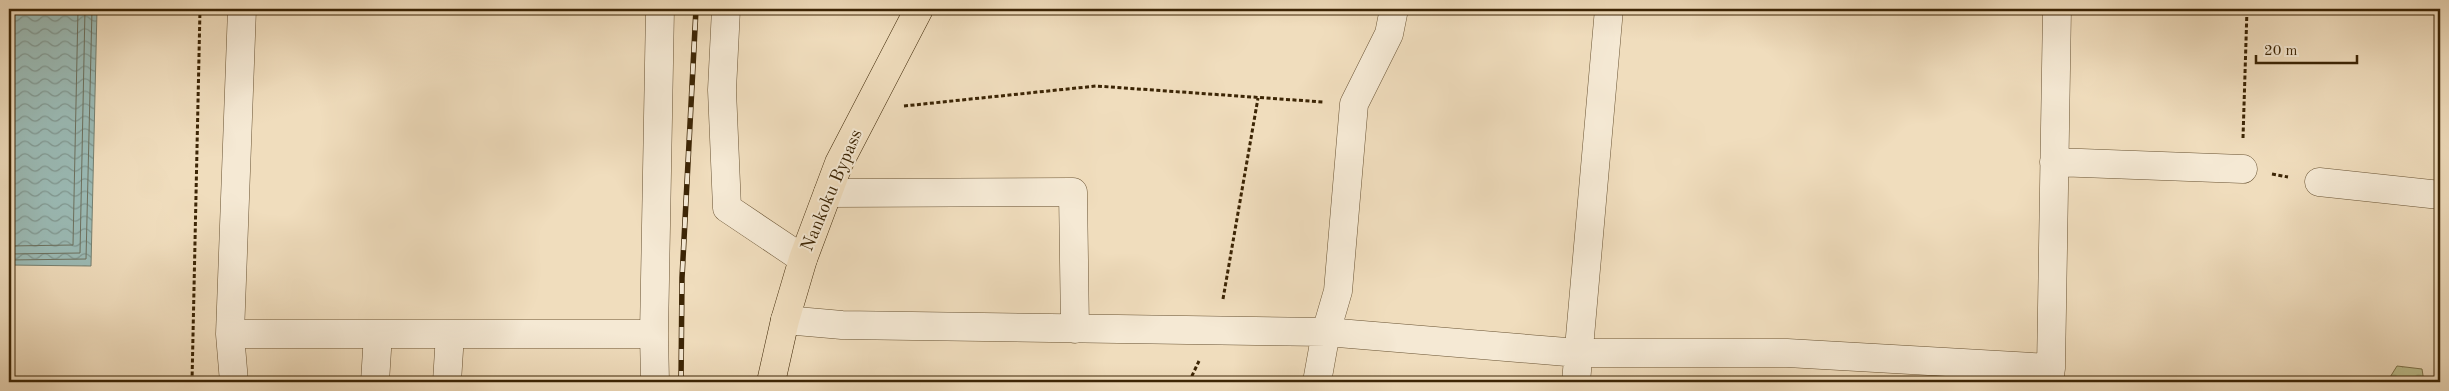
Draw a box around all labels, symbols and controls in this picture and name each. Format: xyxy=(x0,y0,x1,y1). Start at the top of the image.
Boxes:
scale bar xyxy=(2256,32,2358,64)
text: 20 m xyxy=(2264,44,2298,59)
street label: Nankoku Bypass xyxy=(798,127,866,254)

